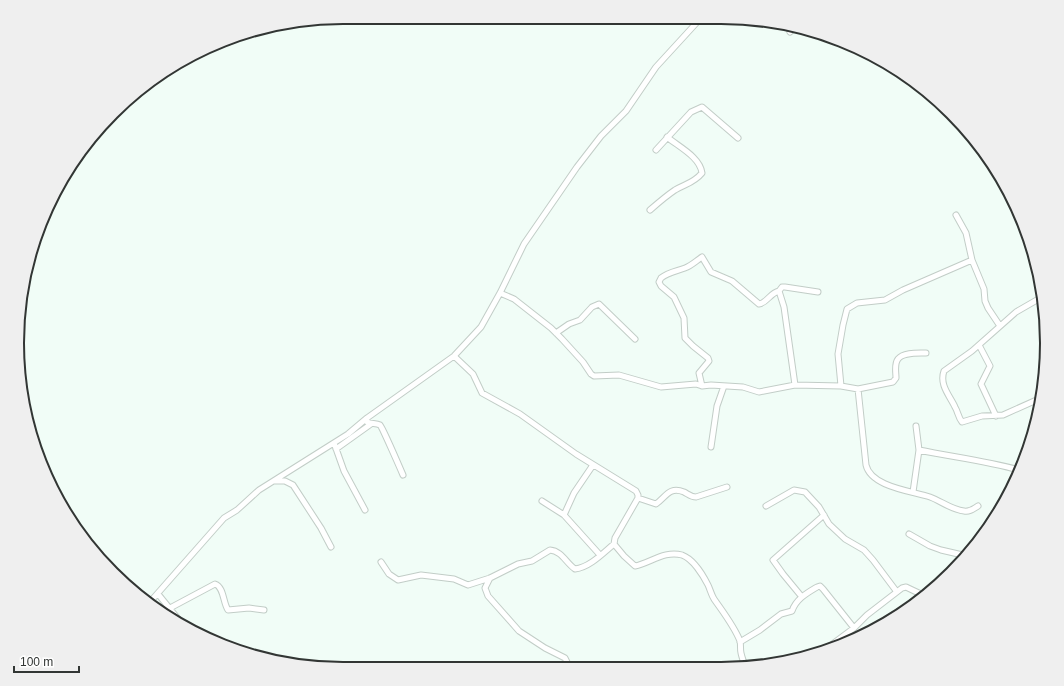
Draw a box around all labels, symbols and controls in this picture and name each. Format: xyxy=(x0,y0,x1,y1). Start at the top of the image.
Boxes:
scale bar xyxy=(14,648,79,674)
text: 100 m xyxy=(20,655,53,669)

